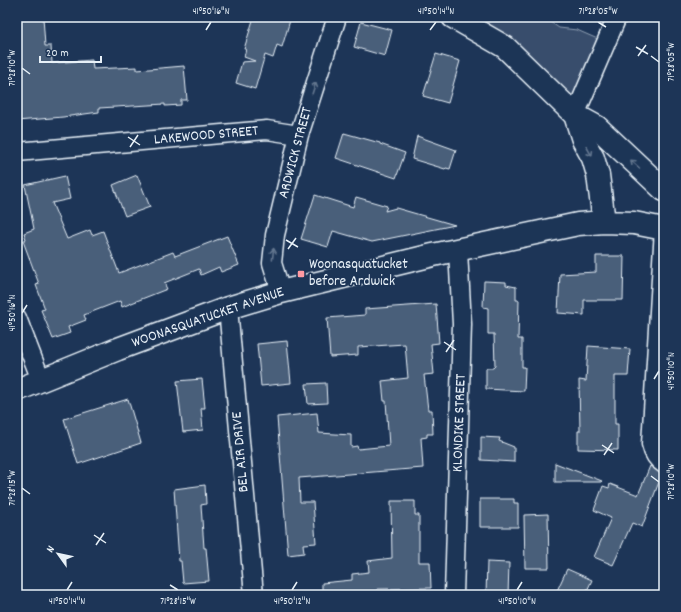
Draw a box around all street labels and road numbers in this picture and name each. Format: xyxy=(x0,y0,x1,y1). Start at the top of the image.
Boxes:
street label: ARDWICK STREET xyxy=(273,105,319,201)
street label: LAKEWOOD STREET xyxy=(153,120,259,152)
street label: WOONASQUATUCKET AVENUE xyxy=(129,282,287,354)
street label: KLONDIKE STREET xyxy=(447,374,473,472)
street label: BEL AIR DRIVE xyxy=(227,411,255,493)

